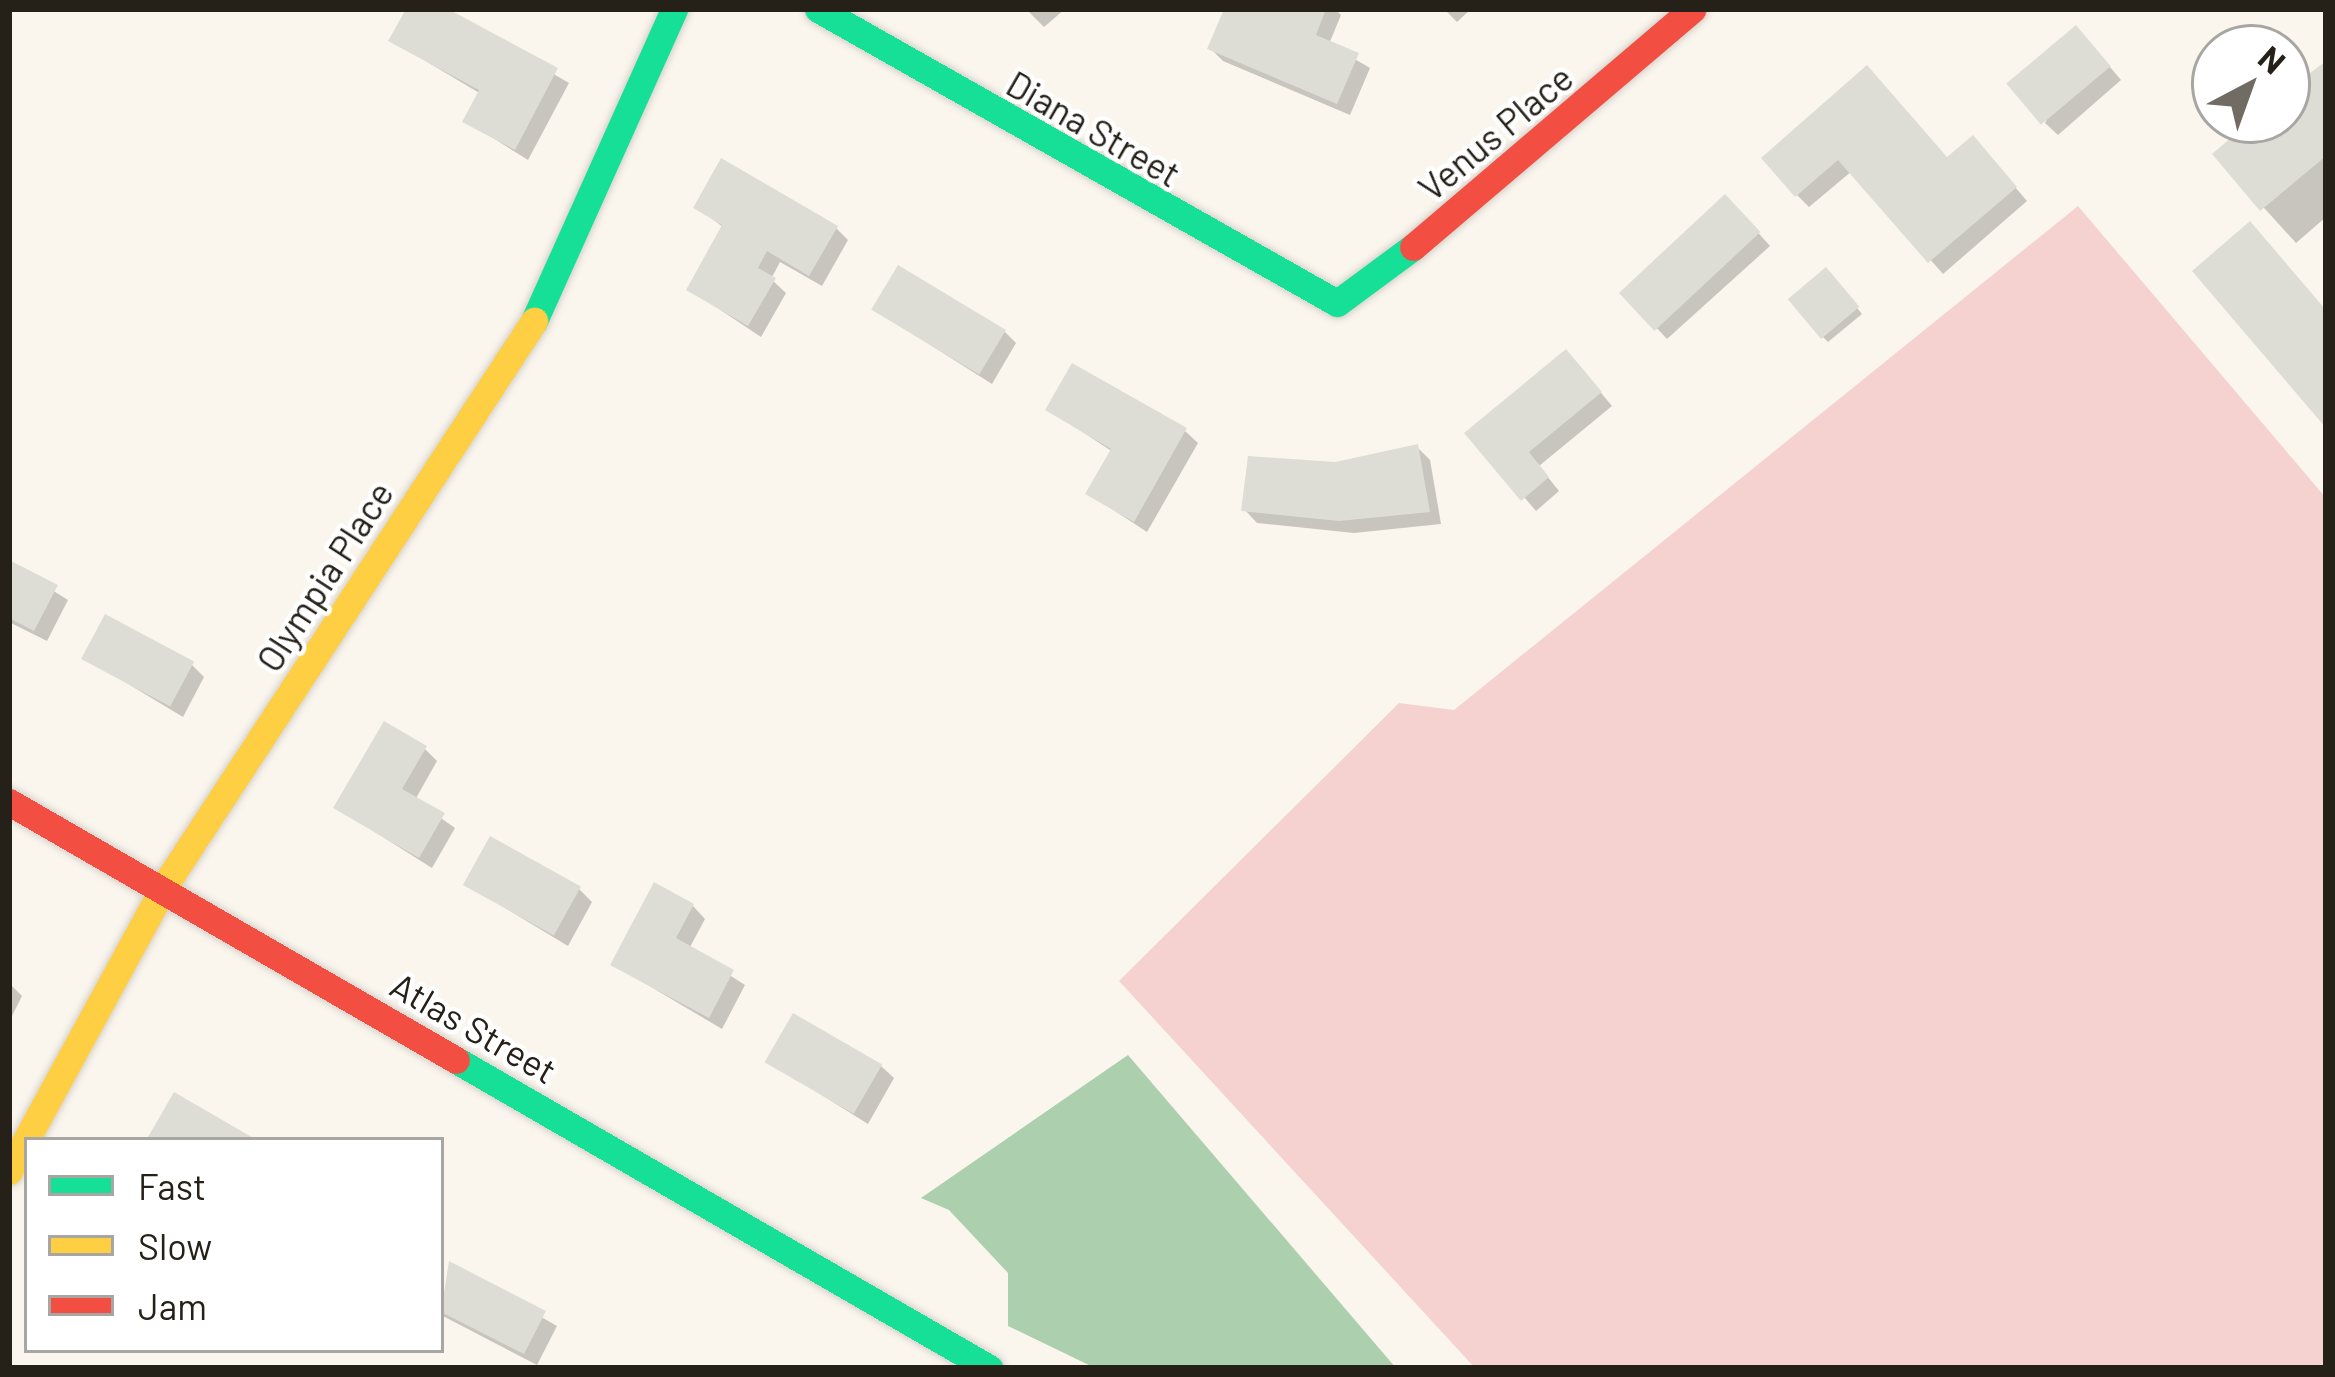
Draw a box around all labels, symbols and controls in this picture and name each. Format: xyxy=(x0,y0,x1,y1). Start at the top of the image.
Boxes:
north arrow xyxy=(2191,24,2311,144)
text: N xyxy=(2251,37,2294,81)
street label: Venus Place xyxy=(1409,55,1581,209)
street label: Diana Street xyxy=(1000,61,1188,195)
street label: Olympia Place xyxy=(247,473,401,679)
street label: Atlas Street xyxy=(384,962,564,1092)
legend xyxy=(24,1137,444,1353)
text: Fast xyxy=(138,1164,206,1207)
text: Slow xyxy=(138,1224,212,1267)
text: Jam xyxy=(138,1284,207,1327)

